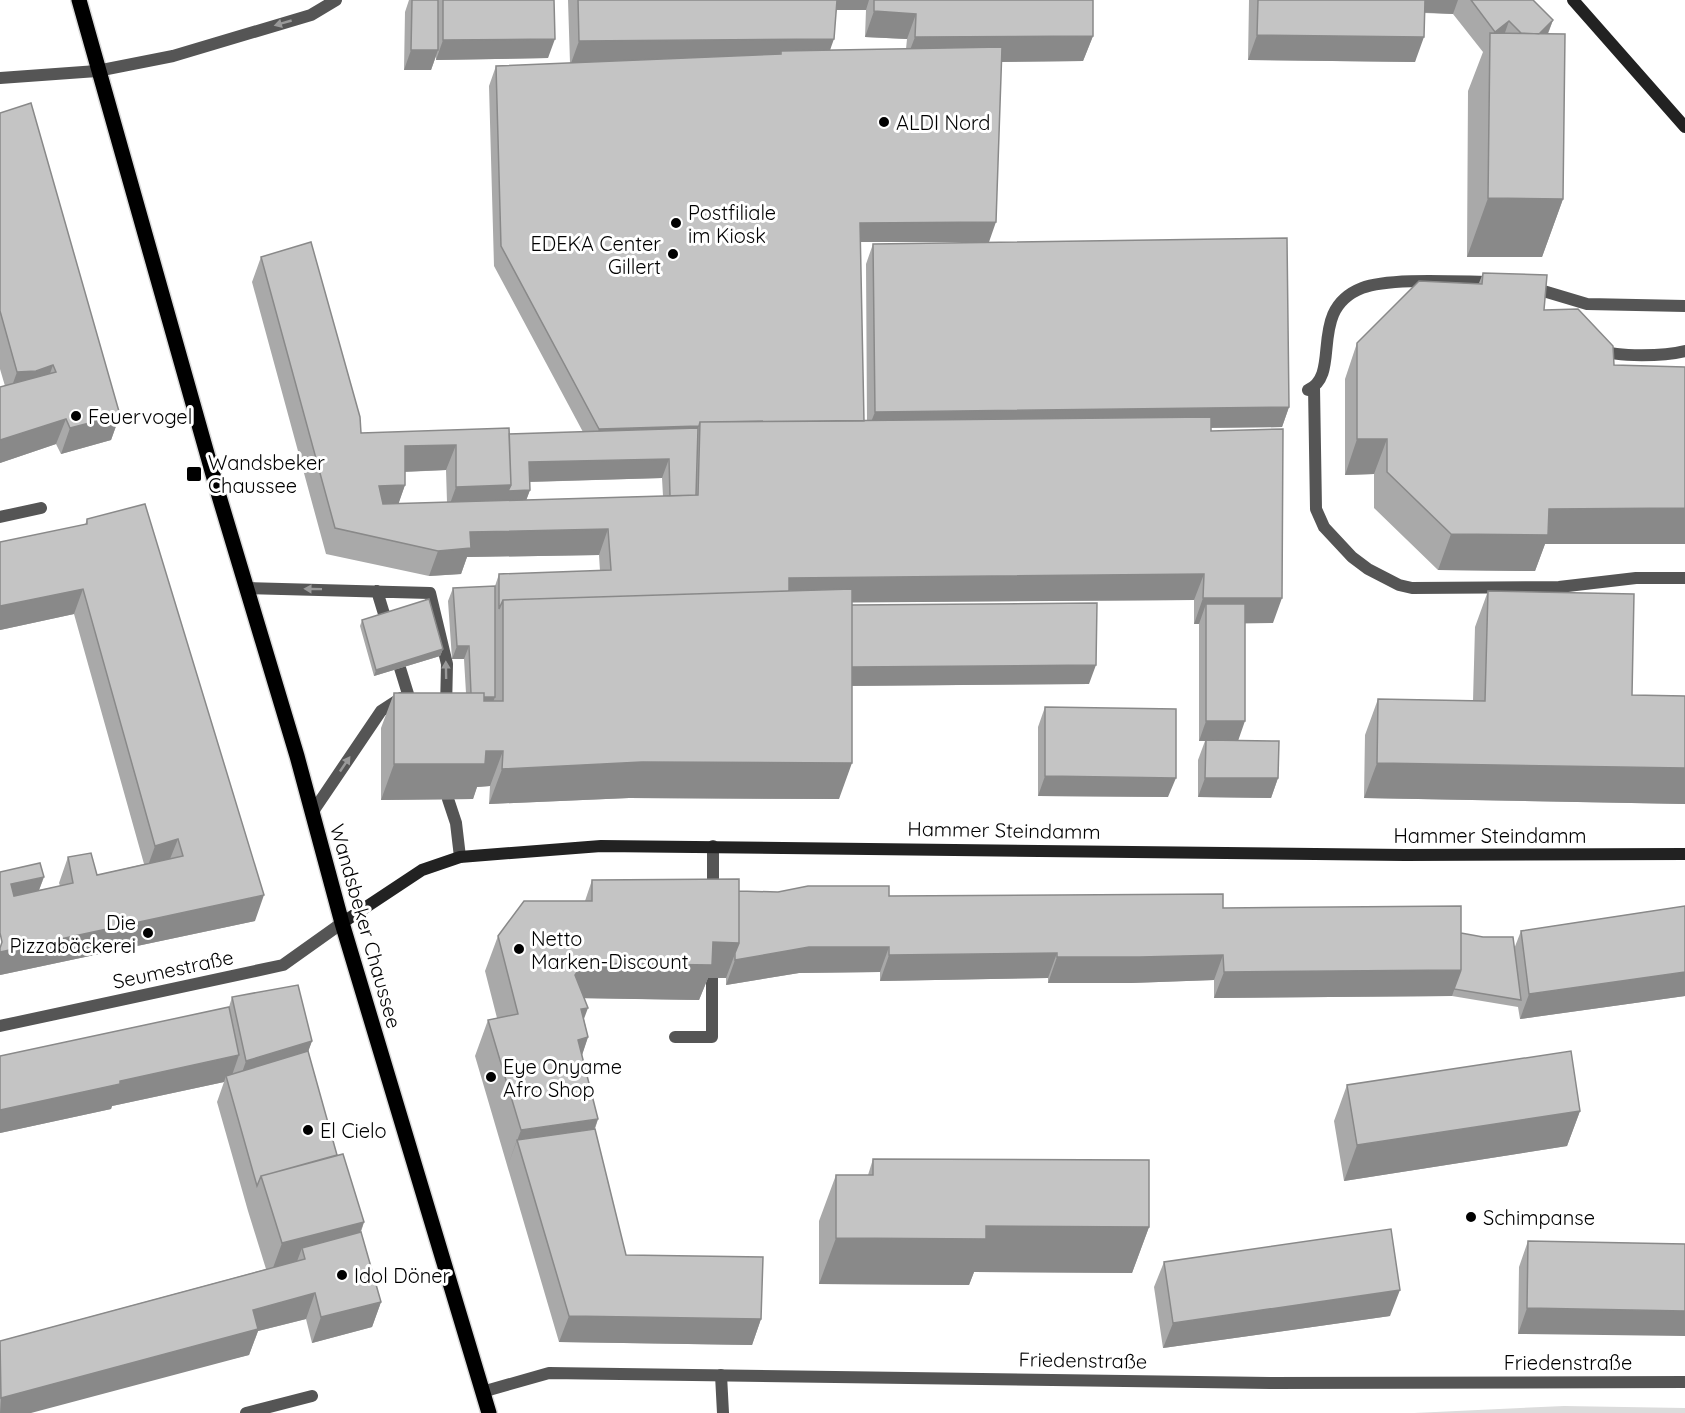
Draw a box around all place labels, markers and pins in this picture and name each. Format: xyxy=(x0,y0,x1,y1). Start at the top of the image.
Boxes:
place label: ALDI Nord xyxy=(896,110,990,135)
marker: ALDI Nord xyxy=(877,115,891,129)
place label: Postfiliale im Kiosk xyxy=(688,200,776,248)
marker: Postfiliale im Kiosk xyxy=(669,216,683,230)
place label: EDEKA Center Gillert xyxy=(530,231,661,279)
marker: EDEKA Center Gillert xyxy=(666,247,680,261)
place label: Feuervogel xyxy=(88,404,192,429)
marker: Feuervogel xyxy=(69,409,83,423)
place label: Wandsbeker Chaussee xyxy=(208,450,325,498)
marker: Wandsbeker Chaussee xyxy=(185,465,203,483)
place label: Die Pizzabäckerei xyxy=(10,910,136,958)
marker: Die Pizzabäckerei xyxy=(141,926,155,940)
place label: Netto Marken-Discount xyxy=(531,926,689,974)
marker: Netto Marken-Discount xyxy=(512,942,526,956)
place label: Eye Onyame Afro Shop xyxy=(503,1054,622,1102)
marker: Eye Onyame Afro Shop xyxy=(484,1070,498,1084)
place label: El Cielo xyxy=(320,1118,387,1143)
marker: El Cielo xyxy=(301,1123,315,1137)
place label: Schimpanse xyxy=(1483,1205,1595,1230)
marker: Schimpanse xyxy=(1464,1210,1478,1224)
place label: Idol Döner xyxy=(354,1263,451,1288)
marker: Idol Döner xyxy=(335,1268,349,1282)

